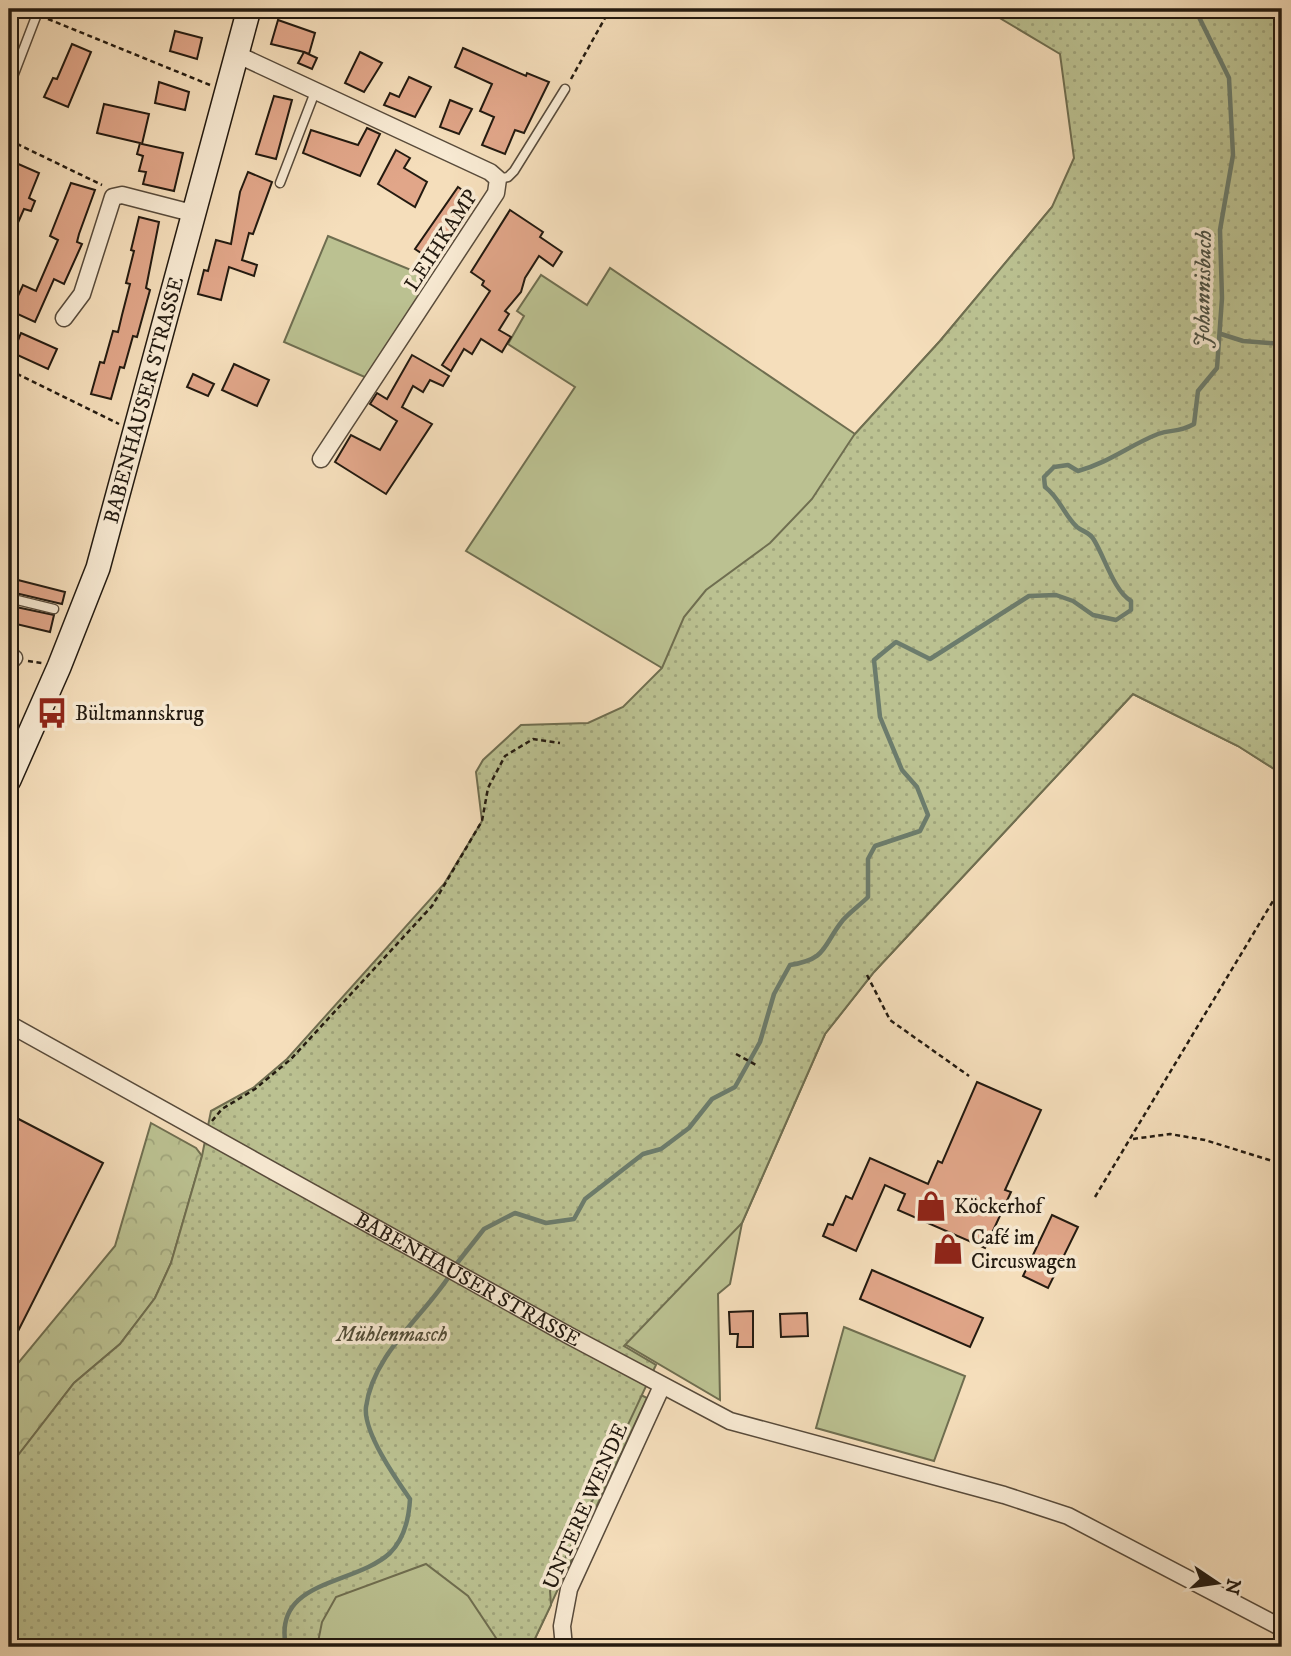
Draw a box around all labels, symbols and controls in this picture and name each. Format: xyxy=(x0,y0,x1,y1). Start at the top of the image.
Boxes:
street label: LEIHKAMP xyxy=(399,185,484,296)
water label: Johannisbach xyxy=(1188,230,1219,348)
street label: BABENHAUSER STRASSE xyxy=(99,274,190,526)
bus stop icon: Bültmannskrug xyxy=(35,696,69,730)
place label: Bültmannskrug xyxy=(75,701,204,727)
shop icon: Köckerhof xyxy=(914,1189,948,1223)
place label: Köckerhof xyxy=(954,1194,1046,1220)
street label: BABENHAUSER STRASSE xyxy=(350,1207,585,1353)
place label: Café im Circuswagen xyxy=(971,1225,1076,1275)
shop icon: Café im Circuswagen xyxy=(931,1232,965,1266)
park label: Mühlenmasch xyxy=(335,1322,447,1348)
street label: UNTERE WENDE xyxy=(538,1419,634,1594)
north arrow xyxy=(1182,1548,1252,1618)
text: N xyxy=(1219,1576,1245,1597)

